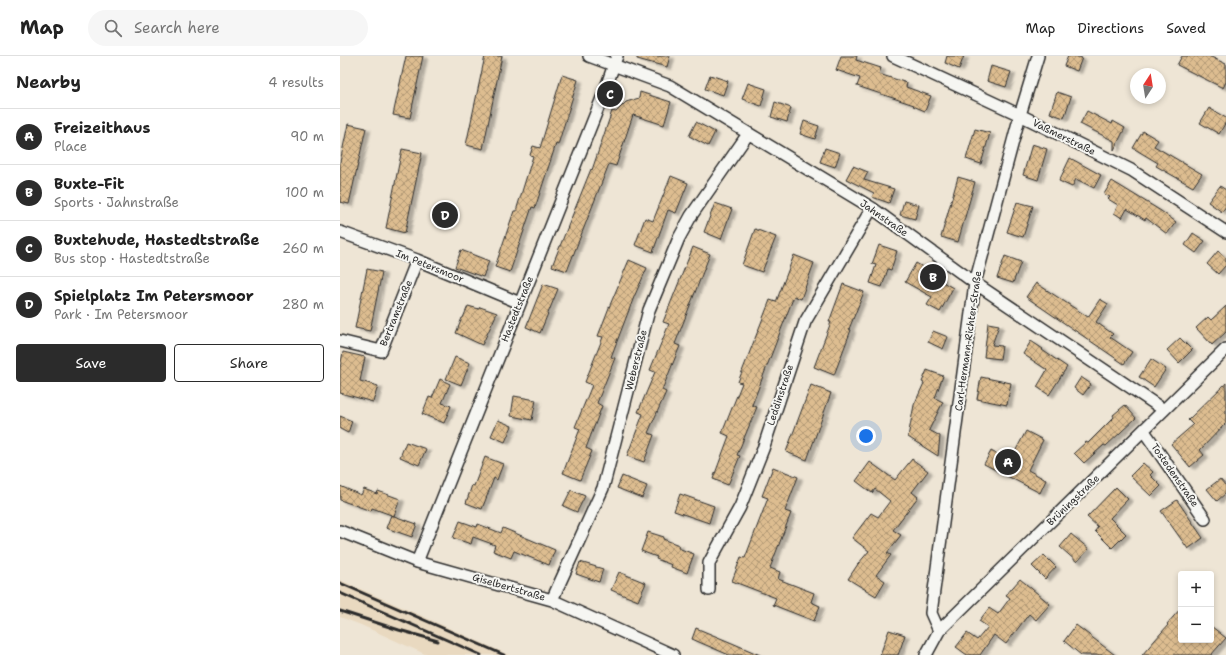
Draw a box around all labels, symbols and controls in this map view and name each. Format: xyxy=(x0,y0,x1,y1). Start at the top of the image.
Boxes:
search box xyxy=(88,10,368,46)
text: Map xyxy=(20,15,64,40)
icon: search xyxy=(102,17,124,39)
text: Search here xyxy=(134,18,220,38)
text: Map xyxy=(1026,19,1056,37)
text: Directions xyxy=(1078,19,1144,37)
text: Saved xyxy=(1166,19,1206,37)
north arrow xyxy=(1130,68,1166,104)
text: Nearby xyxy=(16,71,81,93)
text: 4 results xyxy=(268,74,324,91)
pin: C xyxy=(597,79,623,109)
street label: Vaßmerstraße xyxy=(1030,116,1098,158)
text: Freizeithaus xyxy=(54,118,150,138)
text: A xyxy=(24,128,34,145)
text: 90 m xyxy=(290,128,324,145)
text: Place xyxy=(54,138,87,155)
text: Buxte-Fit xyxy=(54,174,124,194)
text: B xyxy=(25,184,33,201)
text: 100 m xyxy=(285,184,324,201)
text: Sports · Jahnstraße xyxy=(54,194,179,211)
street label: Jahnstraße xyxy=(857,197,911,240)
pin: D xyxy=(432,200,458,230)
text: Buxtehude, Hastedtstraße xyxy=(54,230,259,250)
text: C xyxy=(25,240,33,257)
text: 260 m xyxy=(282,240,324,257)
street label: Im Petersmoor xyxy=(394,246,466,286)
text: Bus stop · Hastedtstraße xyxy=(54,250,210,267)
pin: B xyxy=(920,262,946,292)
street label: Carl-Hermann-Richter-Straße xyxy=(952,270,984,412)
street label: Hastedtstraße xyxy=(498,274,536,344)
street label: Bertramstraße xyxy=(377,278,415,348)
text: Spielplatz Im Petersmoor xyxy=(54,286,254,306)
text: D xyxy=(24,296,34,313)
text: 280 m xyxy=(282,296,324,313)
text: Park · Im Petersmoor xyxy=(54,306,188,323)
street label: Weberstraße xyxy=(622,328,650,392)
button: Save xyxy=(16,344,166,382)
button: Share xyxy=(174,344,324,382)
street label: Leddinstraße xyxy=(764,362,796,427)
your location xyxy=(856,426,876,446)
street label: Tostedenstraße xyxy=(1148,441,1202,510)
pin: A xyxy=(995,447,1021,477)
street label: Brüningstraße xyxy=(1044,471,1102,528)
street label: Giselbertstraße xyxy=(471,570,547,604)
map controls xyxy=(1178,571,1214,643)
button: + xyxy=(1178,571,1214,607)
button: − xyxy=(1178,607,1214,643)

